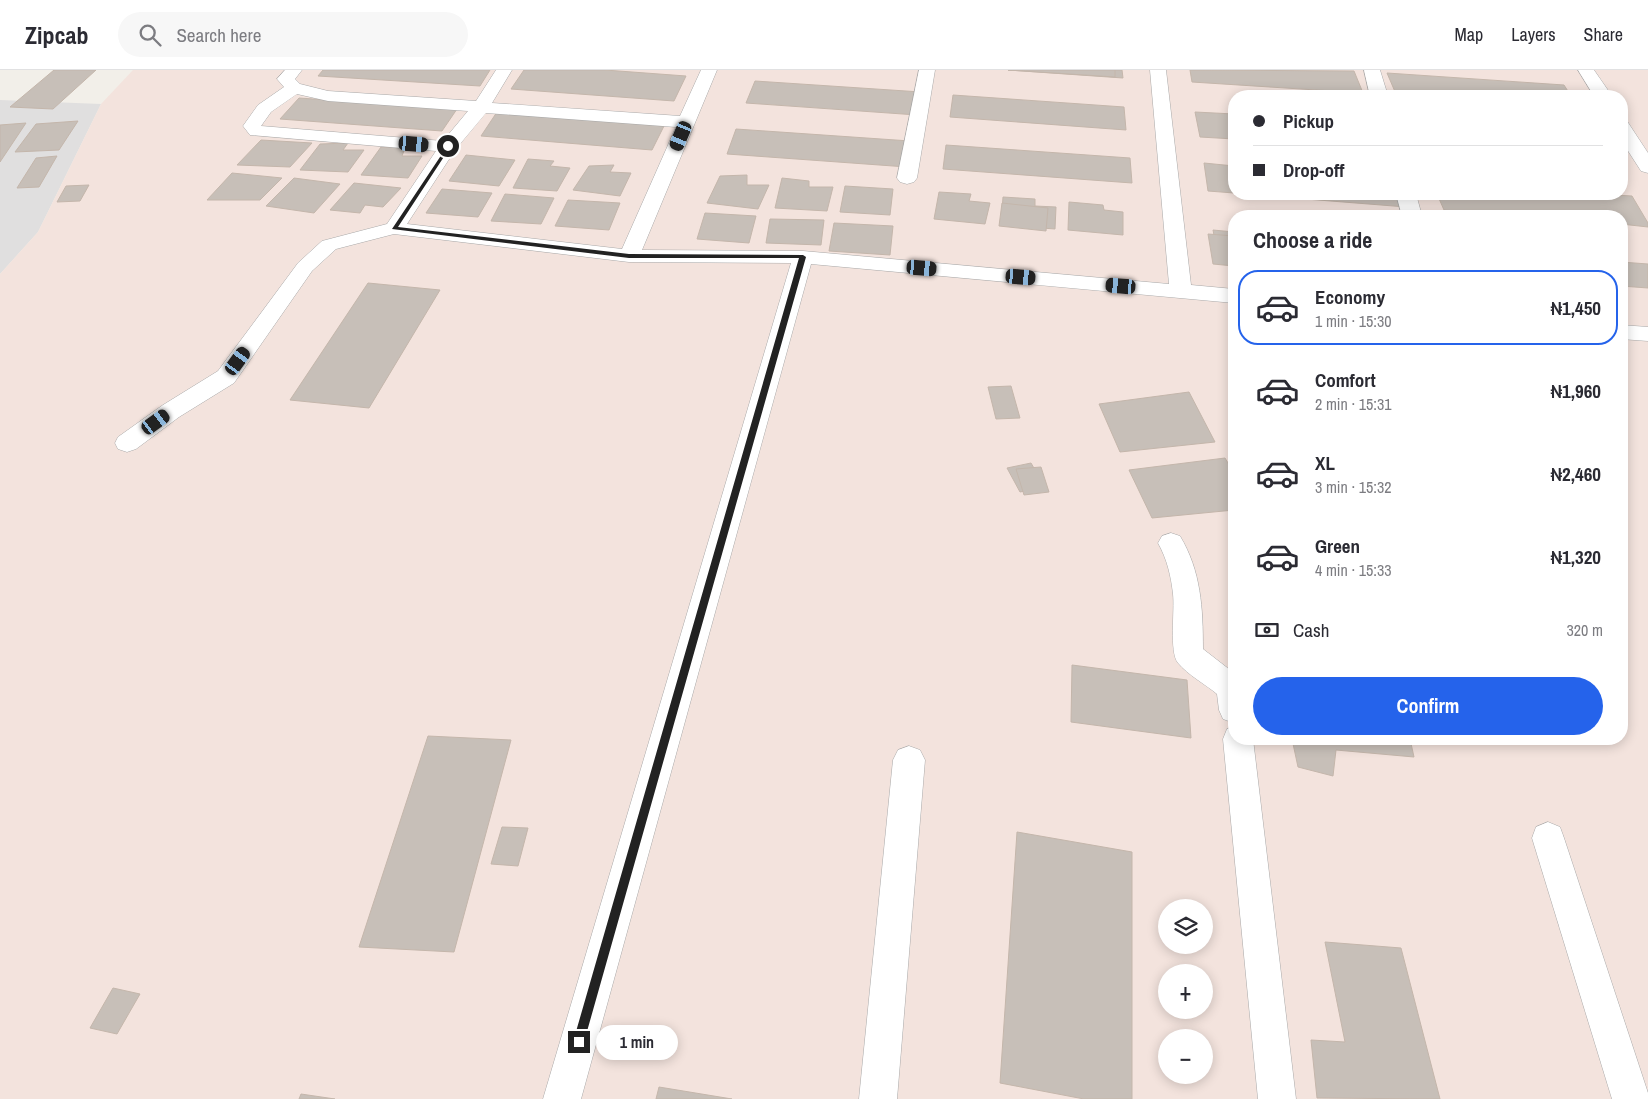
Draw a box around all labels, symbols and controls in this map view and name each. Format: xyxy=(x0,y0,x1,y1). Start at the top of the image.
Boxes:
search box xyxy=(118,12,468,57)
text: Zipcab xyxy=(25,19,88,51)
icon: search xyxy=(136,21,164,49)
text: Search here xyxy=(176,22,261,48)
text: Map xyxy=(1455,22,1483,47)
text: Layers xyxy=(1511,22,1556,47)
text: Share xyxy=(1584,22,1623,47)
text: Pickup xyxy=(1283,108,1334,134)
car xyxy=(668,119,693,153)
car xyxy=(398,135,429,153)
route start xyxy=(437,135,459,157)
text: Drop-off xyxy=(1283,157,1344,183)
text: Choose a ride xyxy=(1253,225,1372,255)
car xyxy=(906,259,937,277)
car xyxy=(1005,268,1036,286)
car xyxy=(1105,277,1136,295)
text: Economy xyxy=(1315,284,1385,310)
icon: car xyxy=(1255,285,1300,330)
text: ₦1,450 xyxy=(1551,295,1601,321)
text: 1 min · 15:30 xyxy=(1315,310,1392,332)
car xyxy=(223,344,252,378)
text: Comfort xyxy=(1315,367,1376,393)
icon: car xyxy=(1255,368,1300,413)
text: ₦1,960 xyxy=(1551,378,1601,404)
text: 2 min · 15:31 xyxy=(1315,393,1392,415)
car xyxy=(139,407,172,437)
text: XL xyxy=(1315,450,1335,476)
icon: car xyxy=(1255,451,1300,496)
text: ₦2,460 xyxy=(1551,461,1601,487)
text: 3 min · 15:32 xyxy=(1315,476,1392,498)
text: Green xyxy=(1315,533,1360,559)
icon: car xyxy=(1255,534,1300,579)
text: ₦1,320 xyxy=(1551,544,1601,570)
text: 4 min · 15:33 xyxy=(1315,559,1392,581)
icon: cash xyxy=(1253,616,1281,644)
text: Cash xyxy=(1293,617,1329,643)
text: 320 m xyxy=(1567,619,1603,641)
button: Confirm xyxy=(1253,677,1603,735)
map controls xyxy=(1158,899,1213,1084)
button: layers xyxy=(1158,899,1213,954)
button: + xyxy=(1158,964,1213,1019)
callout: 1 min xyxy=(596,1024,679,1060)
button: − xyxy=(1158,1029,1213,1084)
route end xyxy=(568,1031,590,1053)
text: 1 min xyxy=(620,1031,654,1053)

